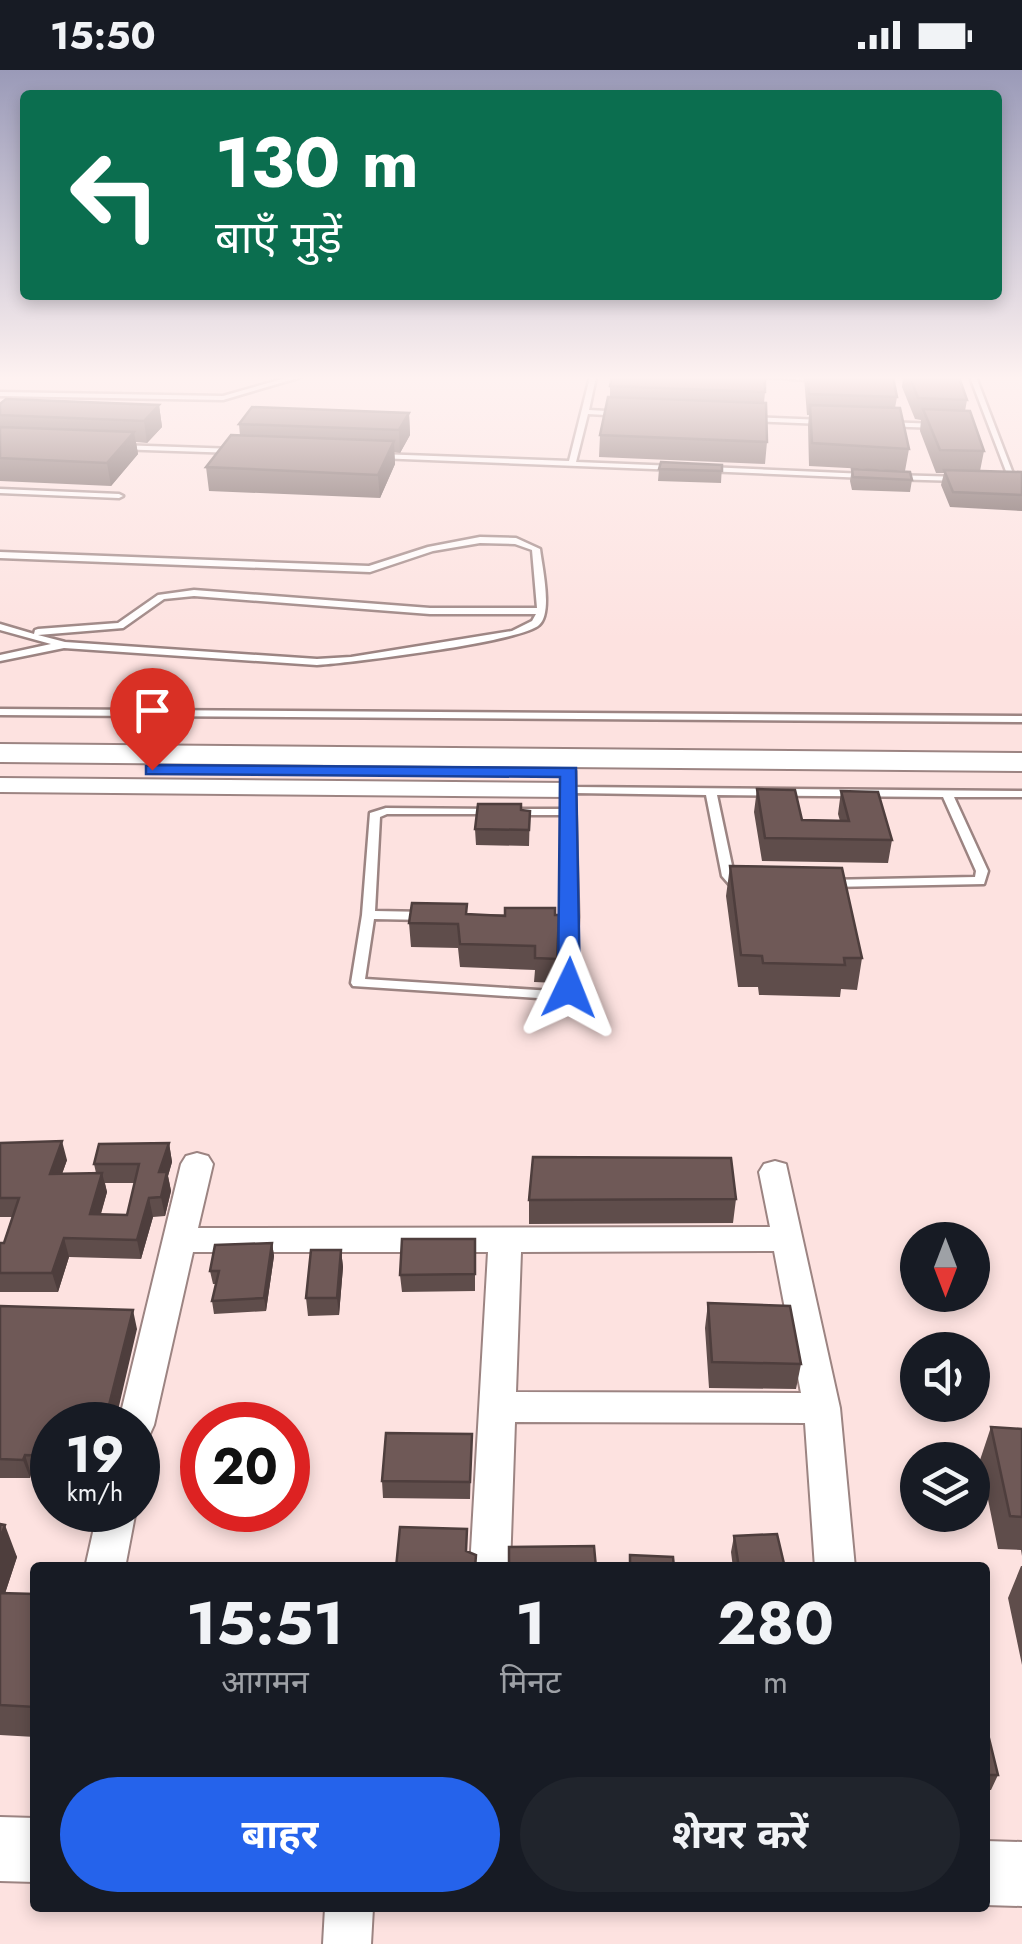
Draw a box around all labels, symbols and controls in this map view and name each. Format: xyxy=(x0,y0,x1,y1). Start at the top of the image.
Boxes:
text: 15:50 xyxy=(50,8,156,63)
text: 130 m xyxy=(215,112,419,213)
icon: left xyxy=(50,130,180,260)
text: बाएँ मुड़ें xyxy=(215,205,342,270)
pin xyxy=(110,668,195,771)
icon: arrive xyxy=(125,683,180,738)
position arrow xyxy=(517,936,621,1040)
north arrow xyxy=(900,1222,990,1312)
map controls xyxy=(900,1222,990,1532)
button: sound xyxy=(900,1332,990,1422)
speed limit sign: 20 xyxy=(180,1402,310,1532)
text: 19 xyxy=(66,1418,124,1491)
button: layers xyxy=(900,1442,990,1532)
text: km/h xyxy=(67,1474,123,1510)
text: 15:51 xyxy=(186,1580,344,1667)
text: 1 xyxy=(515,1580,546,1667)
text: 280 xyxy=(717,1580,834,1667)
text: आगमन xyxy=(221,1659,309,1705)
text: मिनट xyxy=(500,1659,561,1705)
text: m xyxy=(763,1659,788,1705)
button: बाहर xyxy=(60,1777,500,1892)
button: शेयर करें xyxy=(520,1777,960,1892)

